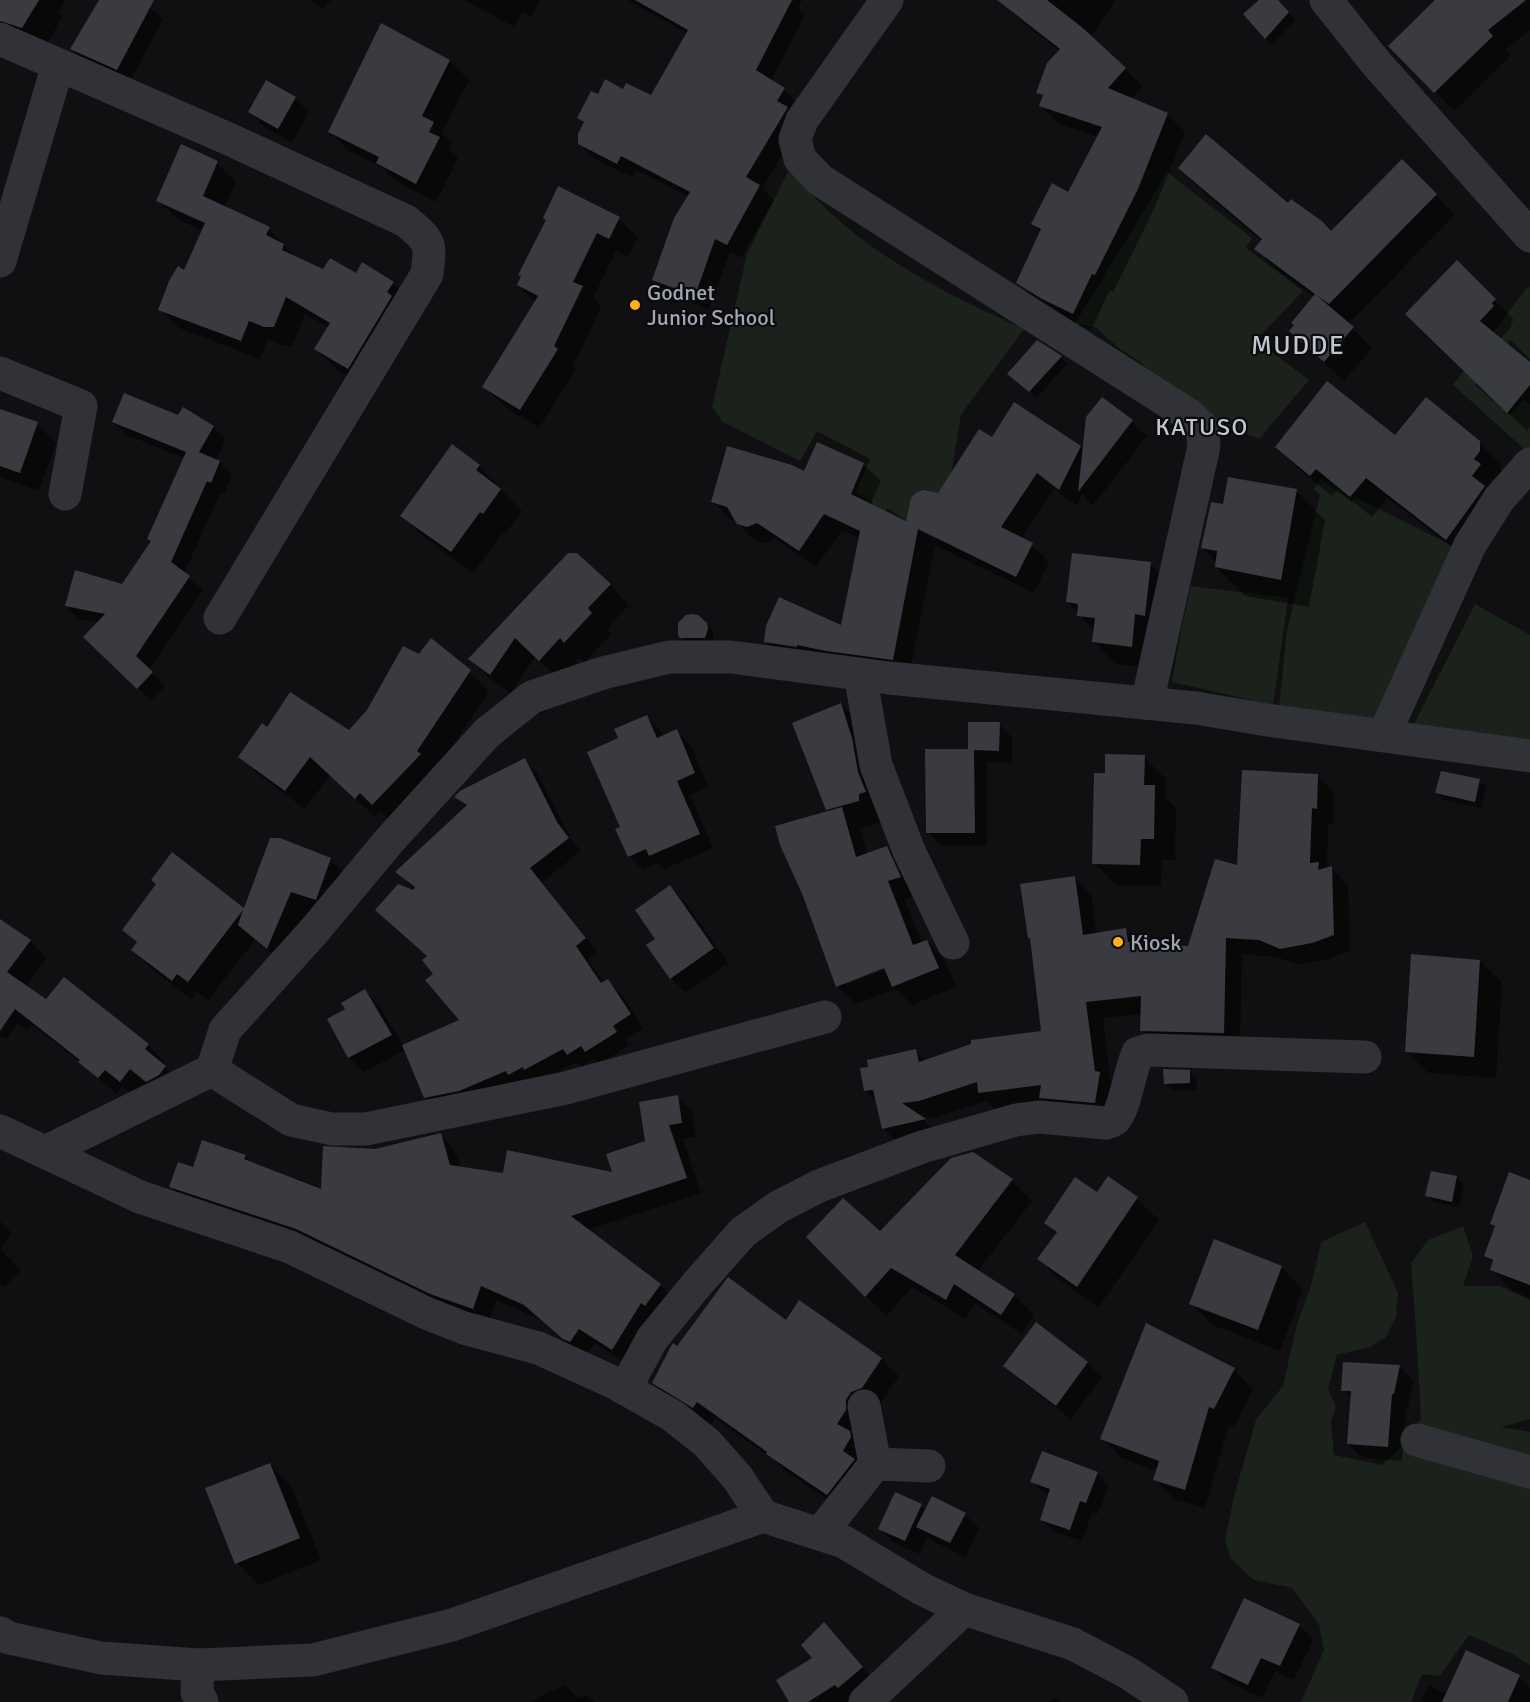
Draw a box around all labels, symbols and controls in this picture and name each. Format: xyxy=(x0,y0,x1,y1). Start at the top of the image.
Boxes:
place label: Godnet Junior School xyxy=(647,279,775,331)
marker: Godnet Junior School xyxy=(628,298,642,312)
district label: MUDDE xyxy=(1251,330,1345,362)
district label: KATUSO xyxy=(1155,412,1249,442)
place label: Kiosk xyxy=(1130,929,1181,956)
marker: Kiosk xyxy=(1111,935,1125,949)

